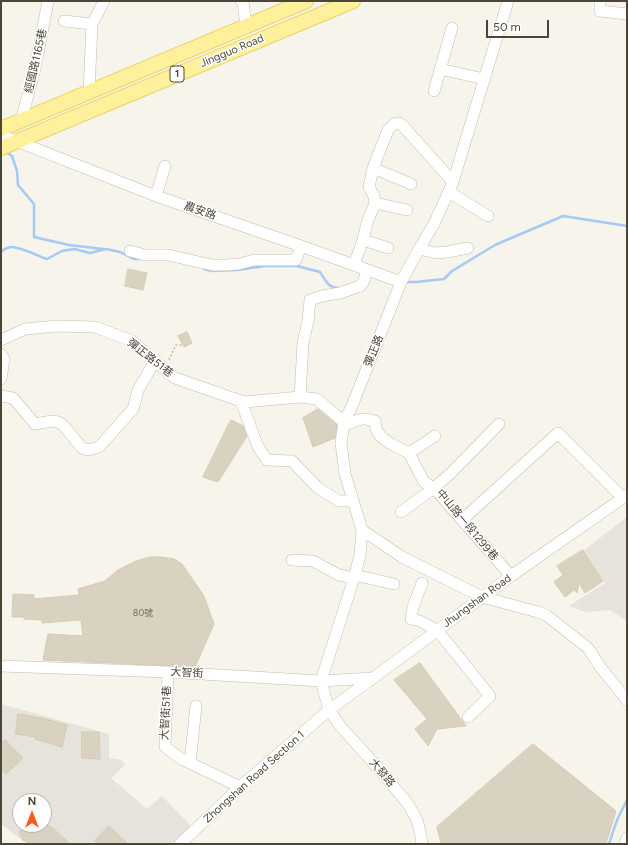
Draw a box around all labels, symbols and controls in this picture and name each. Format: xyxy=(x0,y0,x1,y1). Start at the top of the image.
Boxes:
scale bar xyxy=(488,12,551,38)
text: 50 m xyxy=(493,20,521,34)
street label: 經國路1165巷 xyxy=(22,28,50,94)
street label: Jingguo Road xyxy=(198,32,266,70)
road number: 1 xyxy=(170,66,184,82)
street label: 農安路 xyxy=(182,199,218,223)
street label: 彈正路 xyxy=(362,333,386,369)
street label: 彈正路51巷 xyxy=(124,336,176,380)
street label: 中山路一段1299巷 xyxy=(433,487,501,563)
street label: Jhungshan Road xyxy=(440,572,514,630)
house number: 80號 xyxy=(133,608,153,618)
street label: 大智街 xyxy=(170,666,204,680)
street label: 大智街51巷 xyxy=(158,685,174,741)
street label: Zhongshan Road Section 1 xyxy=(201,728,307,826)
street label: 大發路 xyxy=(366,756,398,790)
north arrow xyxy=(12,793,52,833)
text: N xyxy=(28,795,36,808)

